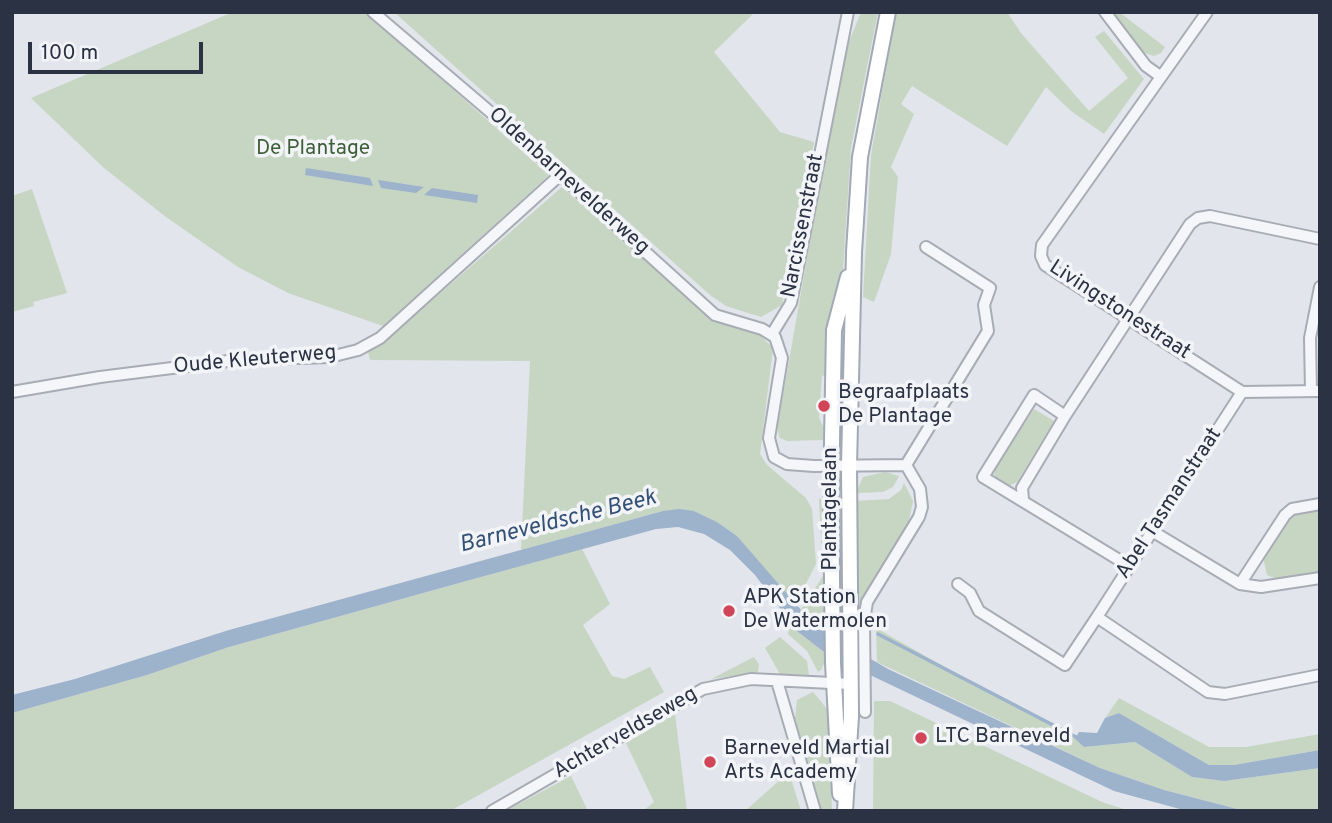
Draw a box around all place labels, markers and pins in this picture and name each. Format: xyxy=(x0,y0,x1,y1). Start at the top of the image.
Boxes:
place label: Begraafplaats De Plantage xyxy=(838,381,969,431)
marker: Begraafplaats De Plantage xyxy=(816,398,832,414)
place label: APK Station De Watermolen xyxy=(743,586,887,636)
marker: APK Station De Watermolen xyxy=(721,603,737,619)
place label: LTC Barneveld xyxy=(935,725,1071,751)
marker: LTC Barneveld xyxy=(913,730,929,746)
place label: Barneveld Martial Arts Academy xyxy=(724,737,890,787)
marker: Barneveld Martial Arts Academy xyxy=(702,754,718,770)

